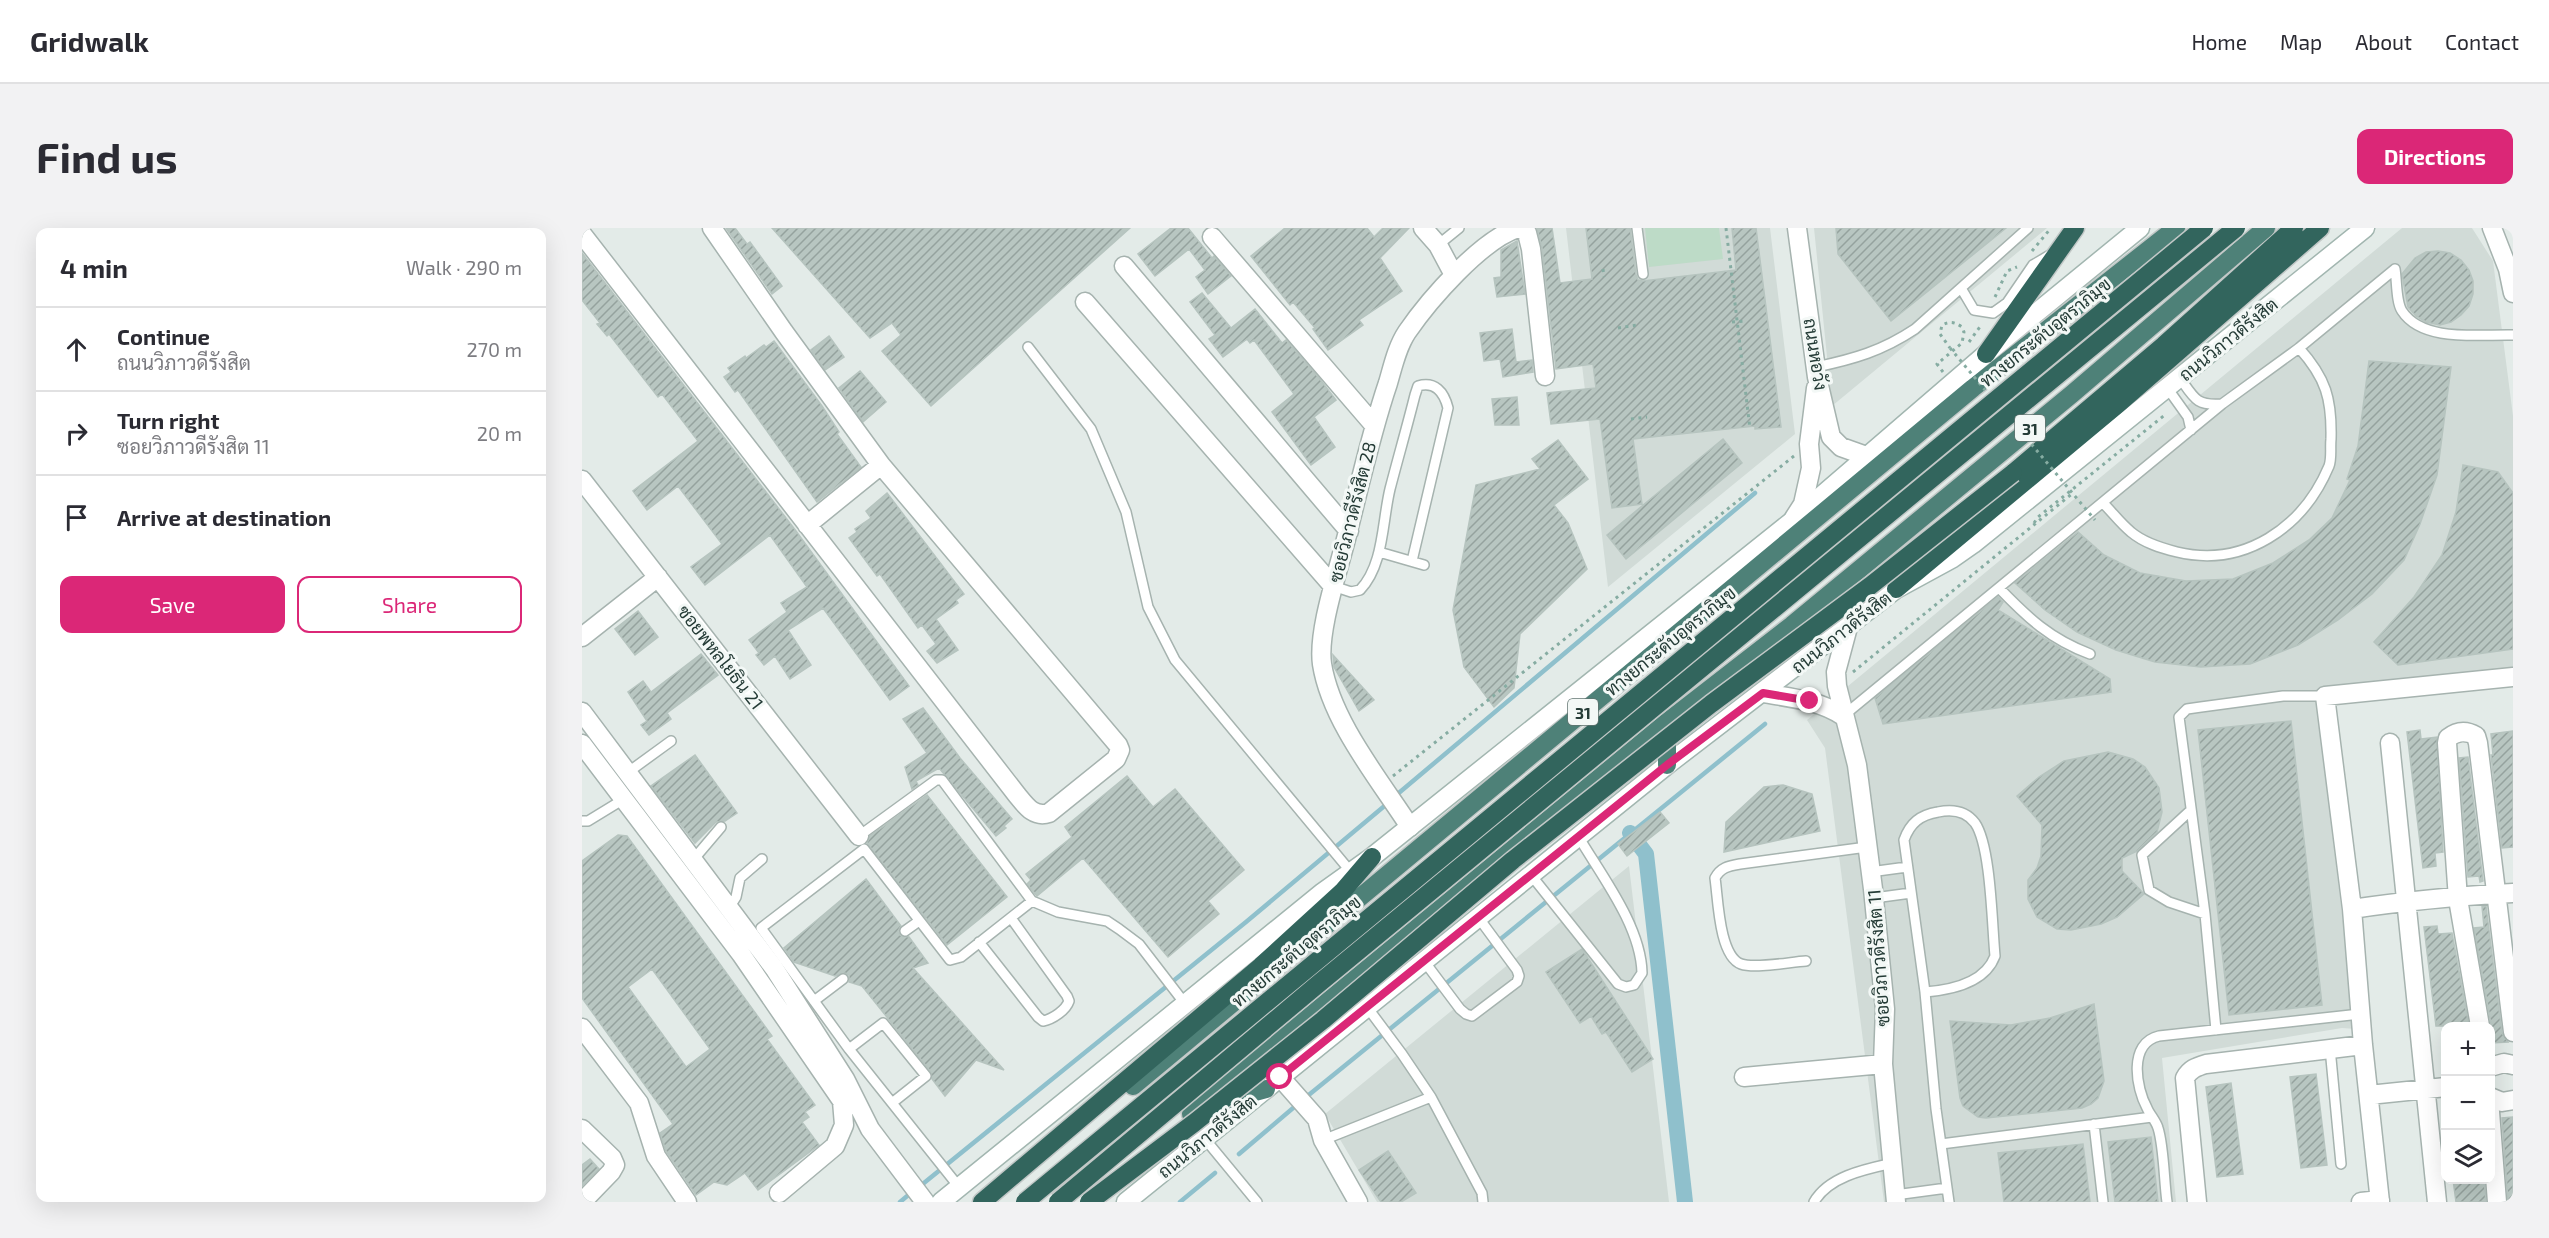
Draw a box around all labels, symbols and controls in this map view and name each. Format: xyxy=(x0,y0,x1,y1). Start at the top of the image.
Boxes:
text: Gridwalk xyxy=(30,24,149,58)
text: Home xyxy=(2191,29,2247,54)
text: Map xyxy=(2280,29,2322,54)
text: About xyxy=(2355,29,2412,54)
text: Contact xyxy=(2445,29,2519,54)
button: Directions xyxy=(2357,129,2513,184)
text: Find us xyxy=(36,131,178,181)
text: 4 min xyxy=(60,252,128,283)
text: Walk · 290 m xyxy=(406,255,522,279)
street label: ทางยกระดับอุตราภิมุข xyxy=(1975,273,2116,393)
street label: ถนนวิภาวดีรังสิต xyxy=(2174,292,2282,385)
street label: ถนนหอวัง xyxy=(1799,316,1833,392)
text: Continue xyxy=(117,323,210,349)
icon: ahead xyxy=(60,333,93,366)
text: 270 m xyxy=(466,337,522,361)
text: ถนนวิภาวดีรังสิต xyxy=(117,350,251,374)
text: Turn right xyxy=(117,407,219,433)
road number: 31 xyxy=(2015,415,2045,441)
icon: right xyxy=(60,417,93,450)
text: 20 m xyxy=(477,421,522,445)
text: ซอยวิภาวดีรังสิต 11 xyxy=(117,434,270,458)
street label: ซอยวิภาวดีรังสิต 28 xyxy=(1323,439,1380,585)
icon: arrive xyxy=(60,501,93,534)
text: Arrive at destination xyxy=(117,504,331,530)
button: Save xyxy=(60,576,285,633)
button: Share xyxy=(297,576,522,633)
street label: ทางยกระดับอุตราภิมุข xyxy=(1600,582,1741,702)
street label: ถนนวิภาวดีรังสิต xyxy=(1786,585,1895,678)
street label: ซอยพหลโยธิน 21 xyxy=(673,600,769,714)
route end xyxy=(1796,687,1822,713)
road number: 31 xyxy=(1568,699,1598,725)
street label: ซอยวิภาวดีรังสิต 11 xyxy=(1861,889,1894,1027)
street label: ทางยกระดับอุตราภิมุข xyxy=(1227,891,1366,1013)
map controls xyxy=(2441,1022,2495,1184)
button: + xyxy=(2441,1022,2495,1076)
route start xyxy=(1266,1063,1292,1089)
button: − xyxy=(2441,1076,2495,1130)
street label: ถนนวิภาวดีรังสิต xyxy=(1153,1089,1261,1182)
button: layers xyxy=(2441,1130,2495,1184)

